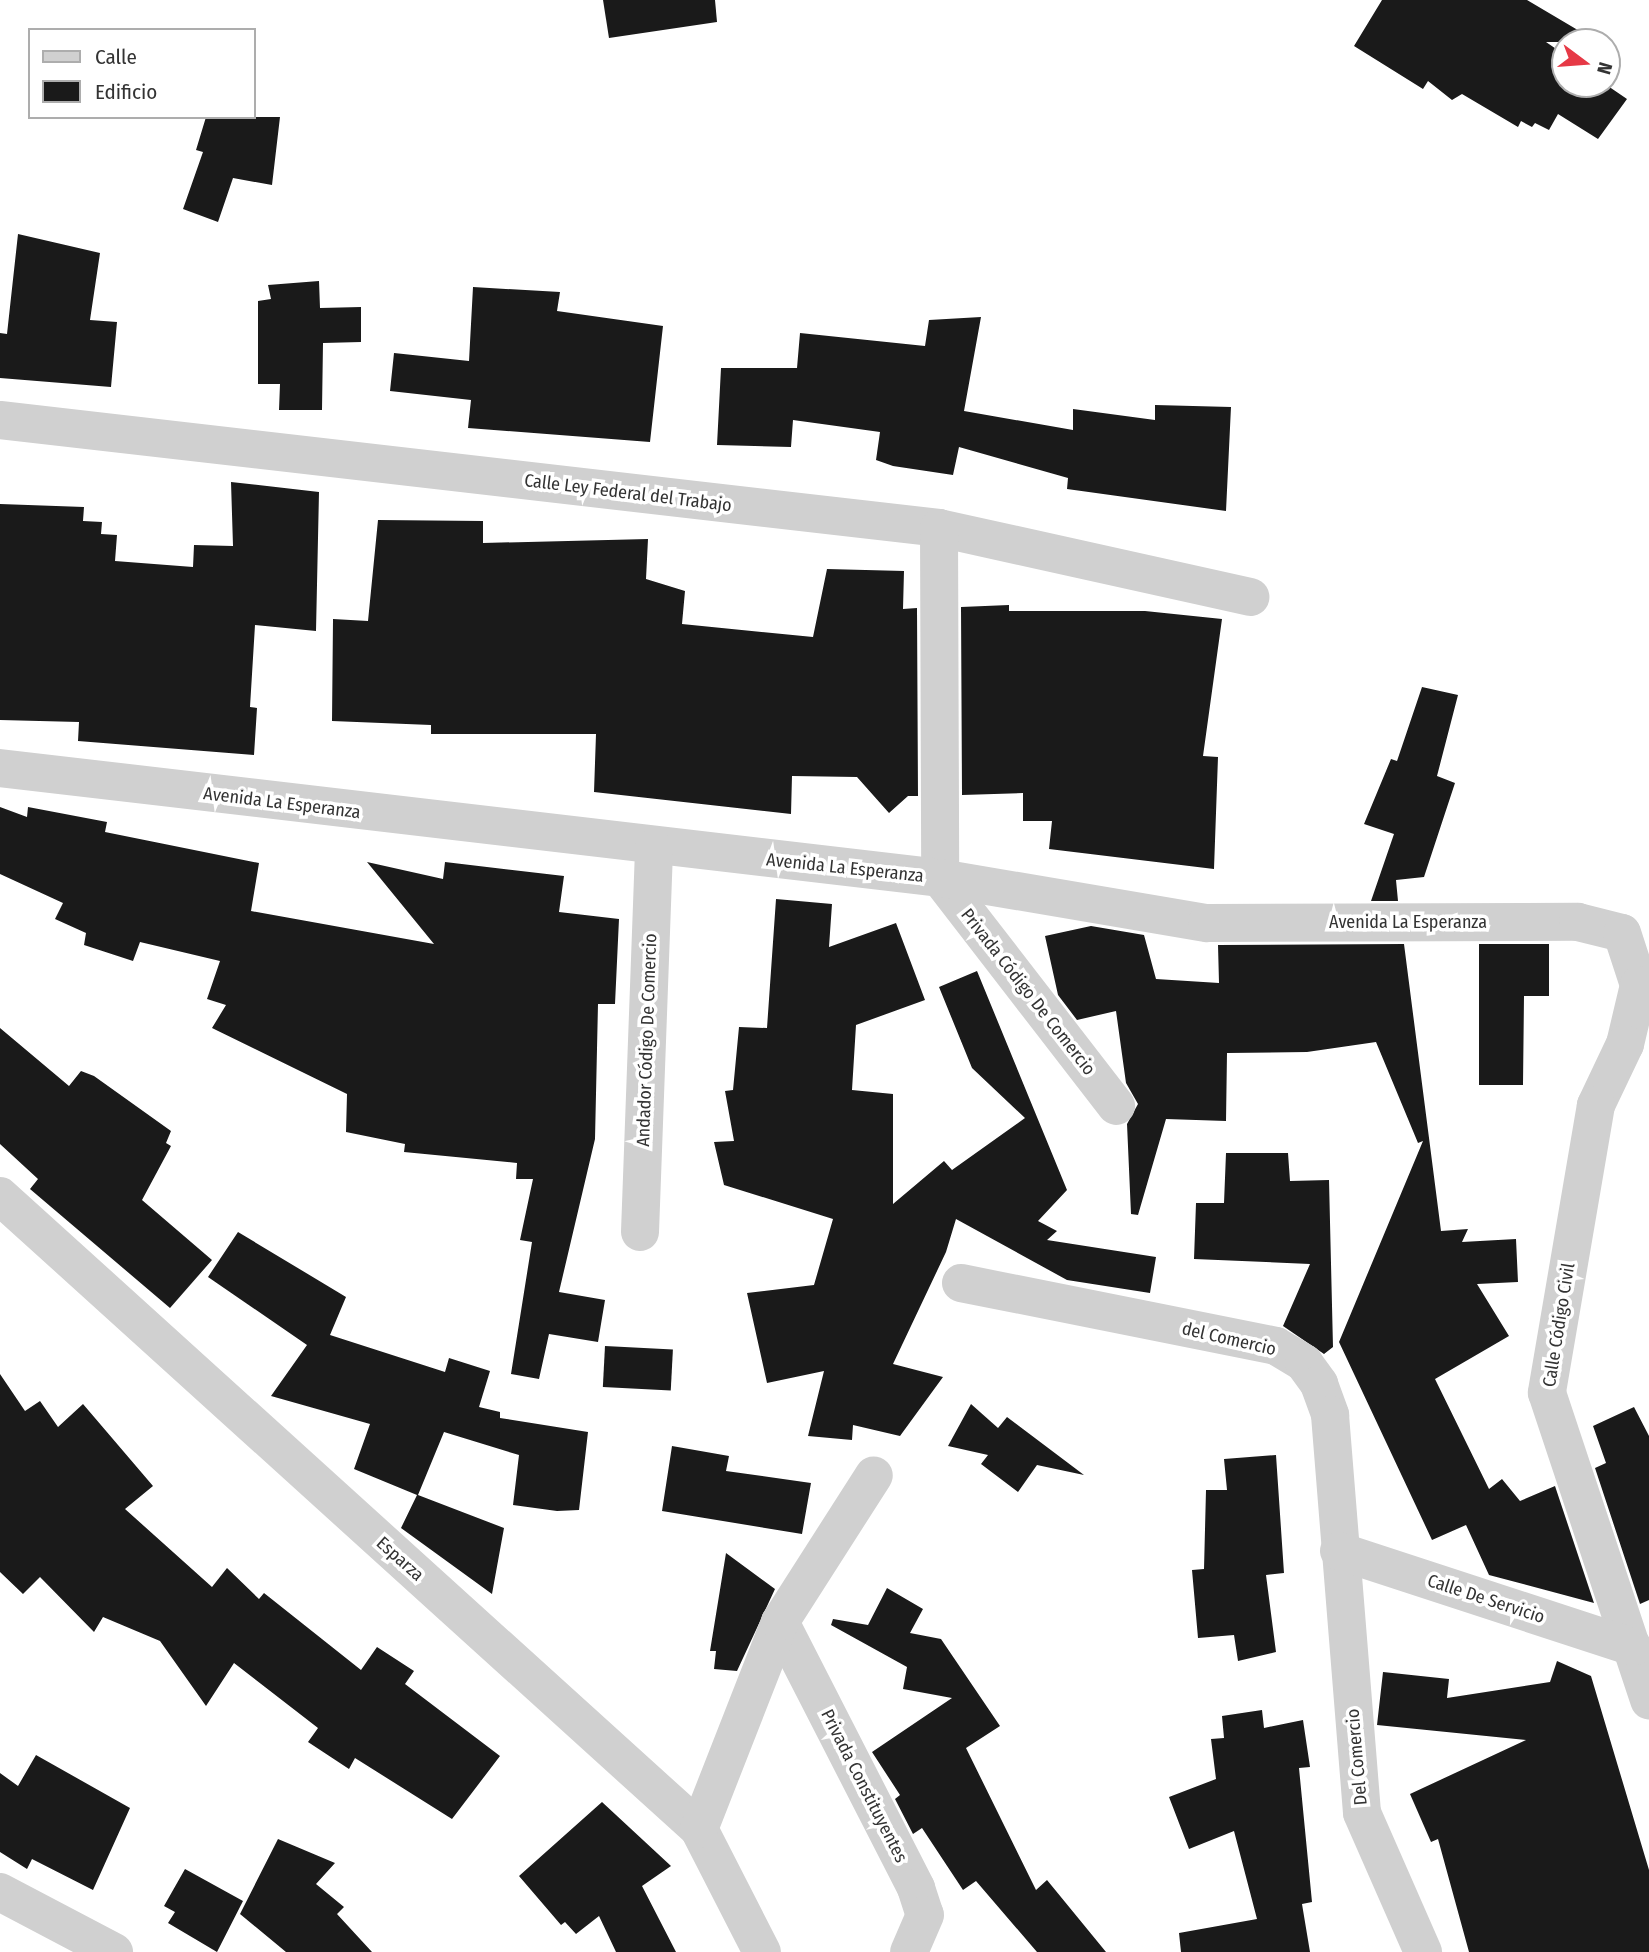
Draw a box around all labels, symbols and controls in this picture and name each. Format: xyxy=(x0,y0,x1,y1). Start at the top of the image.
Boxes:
legend xyxy=(28,28,256,119)
north arrow xyxy=(1551,28,1621,98)
text: Calle xyxy=(95,44,137,70)
text: N xyxy=(1592,60,1617,77)
text: Edificio xyxy=(95,79,157,105)
street label: Calle Ley Federal del Trabajo xyxy=(523,470,733,516)
street label: Avenida La Esperanza xyxy=(202,783,362,823)
street label: Avenida La Esperanza xyxy=(765,849,925,887)
street label: Privada Código De Comercio xyxy=(956,904,1100,1080)
street label: Avenida La Esperanza xyxy=(1329,911,1487,933)
street label: Andador Código De Comercio xyxy=(632,933,662,1147)
street label: Calle Código Civil xyxy=(1539,1261,1579,1389)
street label: del Comercio xyxy=(1180,1318,1278,1360)
street label: Esparza xyxy=(372,1532,428,1586)
street label: Calle De Servicio xyxy=(1425,1570,1547,1628)
street label: Privada Constituyentes xyxy=(816,1706,912,1866)
street label: Del Comercio xyxy=(1342,1708,1372,1806)

